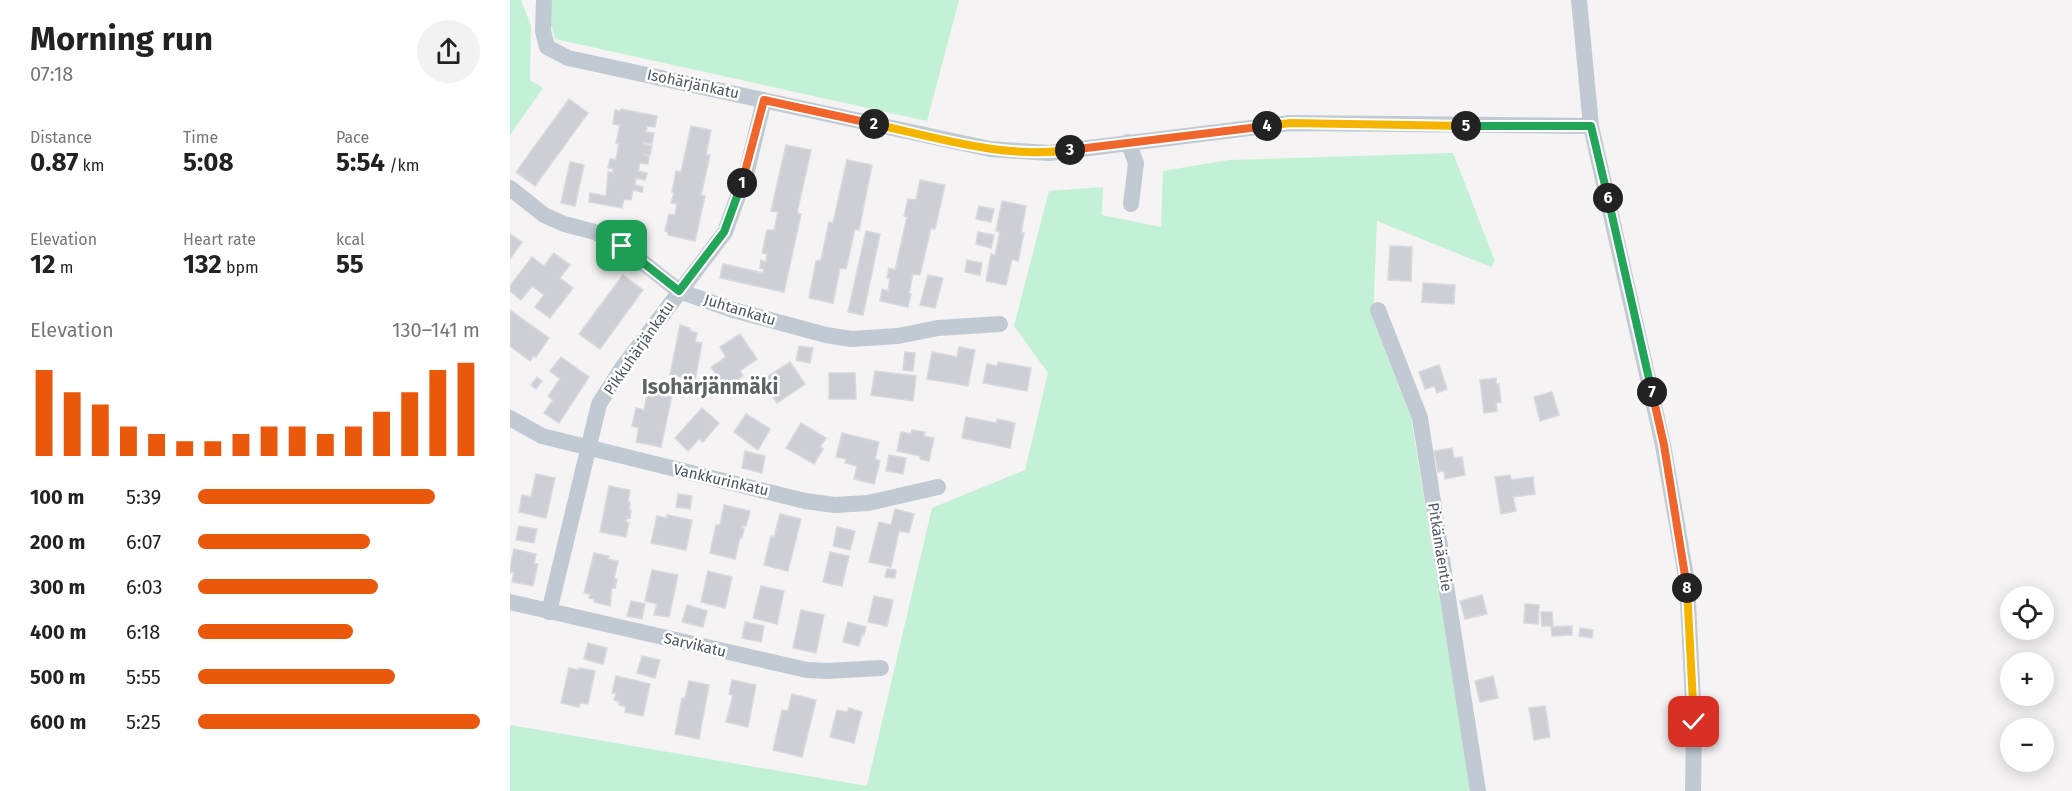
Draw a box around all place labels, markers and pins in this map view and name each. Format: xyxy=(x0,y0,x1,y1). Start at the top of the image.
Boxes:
pin: 2 xyxy=(859,109,889,139)
pin: 4 xyxy=(1252,111,1282,141)
pin: 5 xyxy=(1451,111,1481,141)
pin: 3 xyxy=(1055,135,1085,165)
pin: 1 xyxy=(727,168,757,198)
pin: 6 xyxy=(1593,183,1623,213)
pin xyxy=(596,220,647,271)
pin: 7 xyxy=(1637,377,1667,407)
pin: 8 xyxy=(1672,573,1702,603)
pin xyxy=(1668,696,1719,747)

